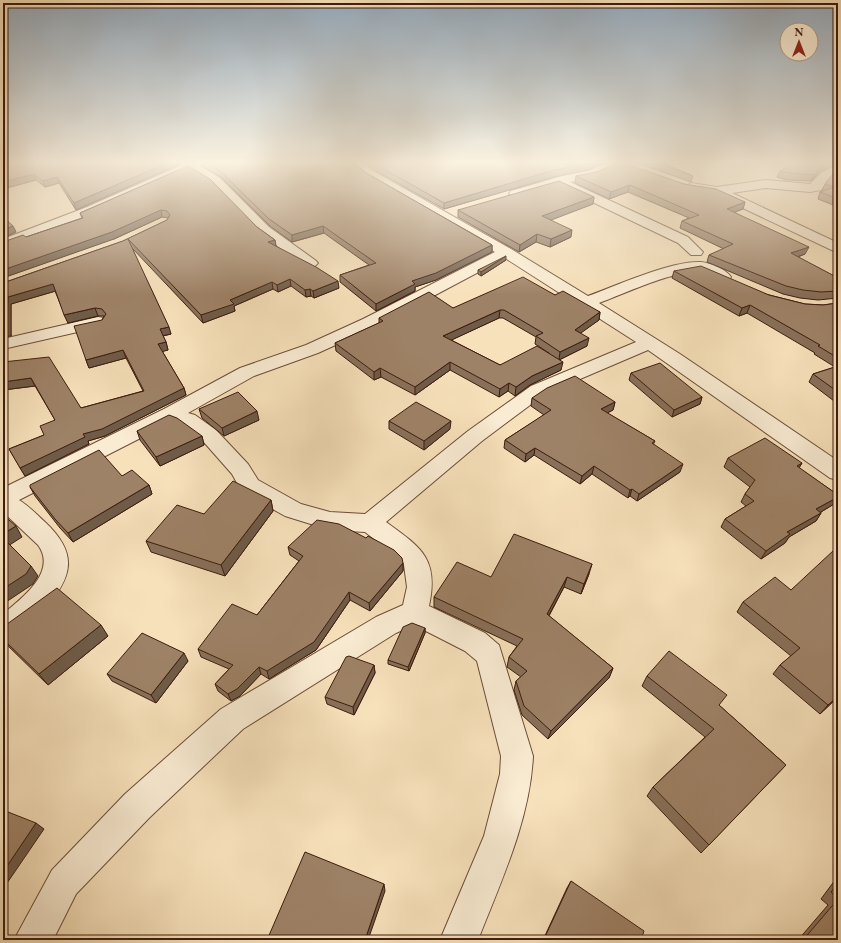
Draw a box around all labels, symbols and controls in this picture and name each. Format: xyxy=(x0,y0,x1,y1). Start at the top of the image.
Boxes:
north arrow xyxy=(779,22,819,62)
text: N xyxy=(795,25,804,39)

